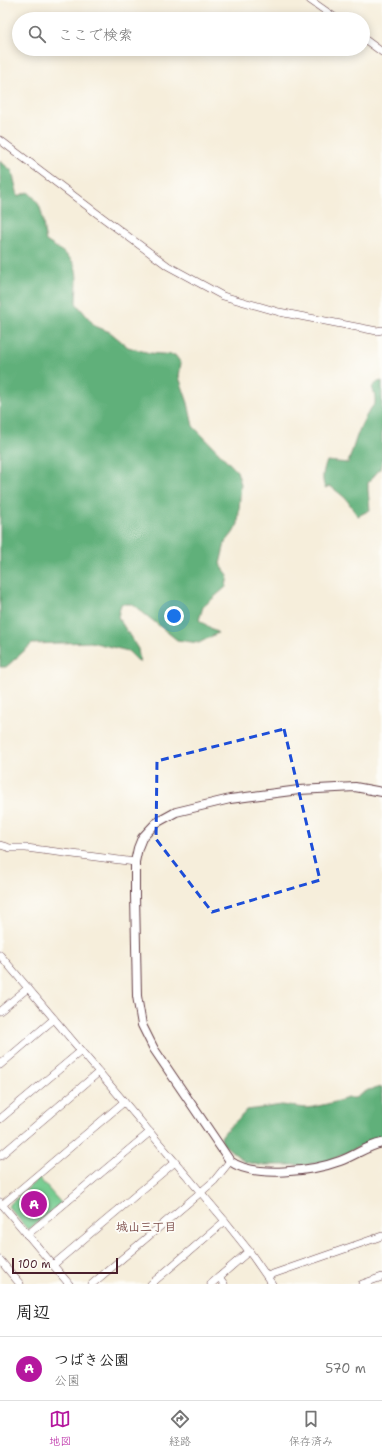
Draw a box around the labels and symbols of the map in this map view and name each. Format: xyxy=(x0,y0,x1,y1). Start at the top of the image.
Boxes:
your location xyxy=(164,606,184,626)
pin: A xyxy=(21,1189,47,1219)
district label: 城山三丁目 xyxy=(116,1219,176,1235)
scale bar xyxy=(12,1256,118,1275)

